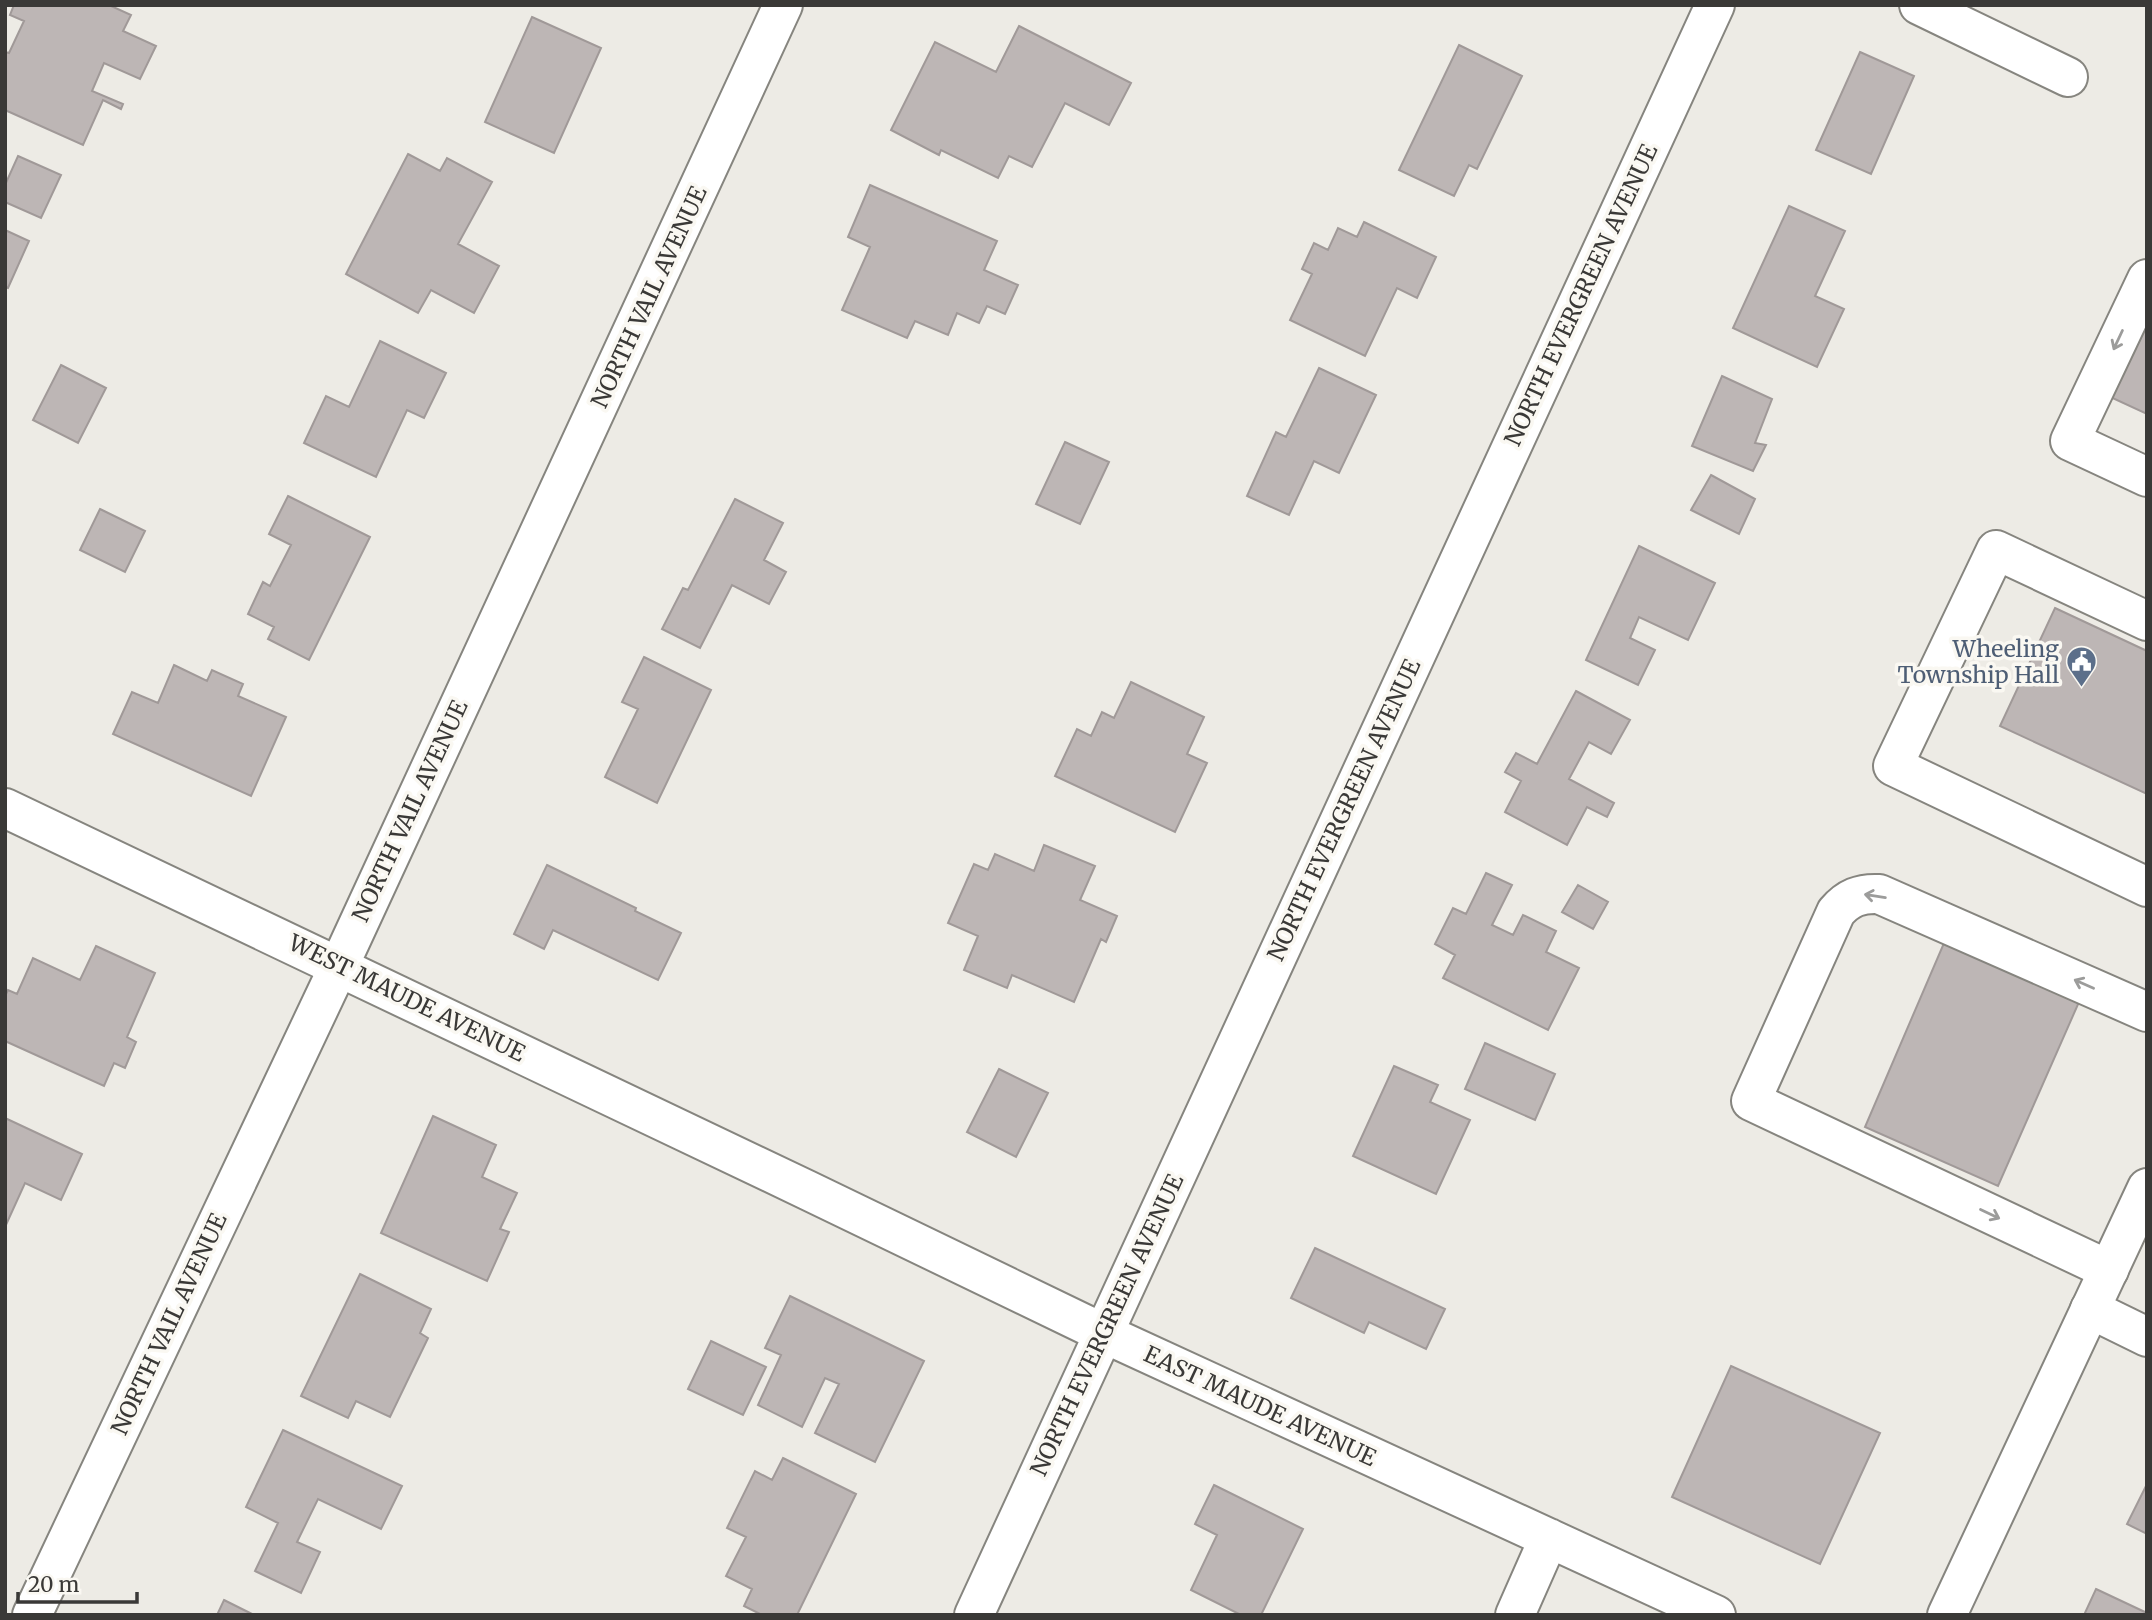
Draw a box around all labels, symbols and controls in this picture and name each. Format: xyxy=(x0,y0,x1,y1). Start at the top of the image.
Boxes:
street label: NORTH EVERGREEN AVENUE xyxy=(1498,139,1664,450)
street label: NORTH VAIL AVENUE xyxy=(584,181,713,412)
one-way arrow xyxy=(2111,329,2124,350)
place label: Wheeling Township Hall xyxy=(1897,634,2059,689)
public building icon: Wheeling Township Hall xyxy=(2065,645,2099,689)
street label: NORTH EVERGREEN AVENUE xyxy=(1261,654,1427,965)
street label: NORTH VAIL AVENUE xyxy=(345,695,474,926)
one-way arrow xyxy=(1864,889,1887,902)
street label: WEST MAUDE AVENUE xyxy=(283,927,531,1068)
one-way arrow xyxy=(2074,977,2095,990)
street label: NORTH EVERGREEN AVENUE xyxy=(1024,1169,1190,1480)
street label: NORTH VAIL AVENUE xyxy=(104,1208,233,1439)
one-way arrow xyxy=(1979,1208,2000,1221)
street label: EAST MAUDE AVENUE xyxy=(1139,1339,1381,1472)
scale bar xyxy=(18,1560,136,1604)
text: 20 m xyxy=(28,1571,80,1598)

